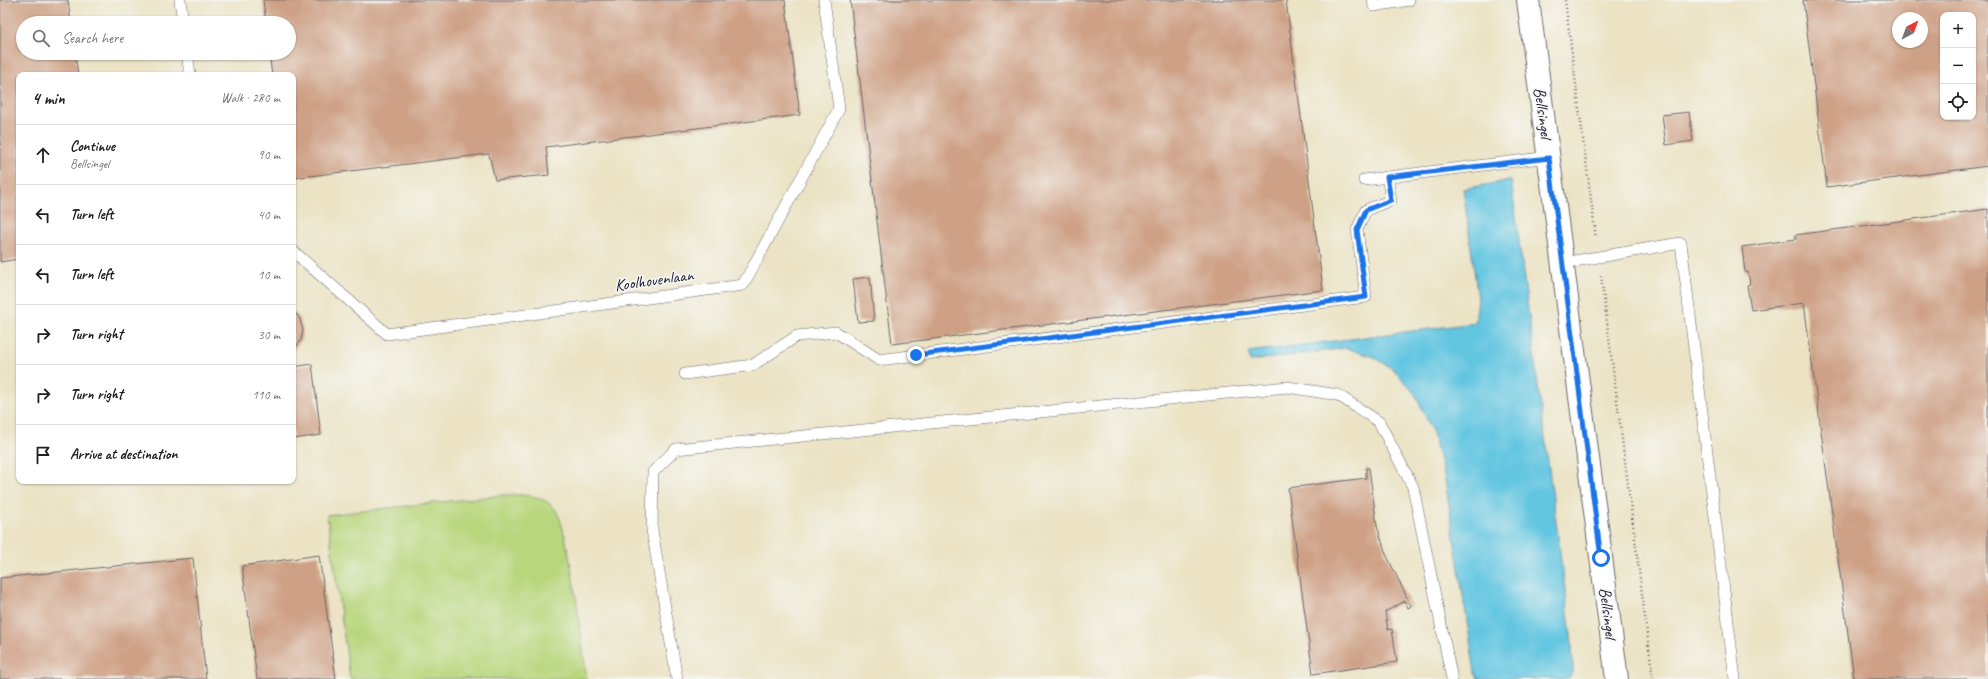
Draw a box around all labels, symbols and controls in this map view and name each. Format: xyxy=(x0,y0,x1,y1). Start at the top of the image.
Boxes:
north arrow xyxy=(1892,12,1928,48)
map controls xyxy=(1940,12,1976,120)
button: + xyxy=(1940,12,1976,48)
search box xyxy=(16,16,296,60)
icon: search xyxy=(30,27,52,49)
text: Search here xyxy=(62,29,123,48)
button: − xyxy=(1940,48,1976,84)
button: locate xyxy=(1940,84,1976,120)
street label: Bellsingel xyxy=(1529,86,1557,143)
text: 4 min xyxy=(32,88,65,109)
text: Walk · 280 m xyxy=(221,90,280,106)
text: Continue xyxy=(70,137,115,156)
icon: ahead xyxy=(32,144,54,166)
text: 90 m xyxy=(258,147,280,163)
text: Bellsingel xyxy=(70,156,109,172)
icon: left xyxy=(32,204,54,226)
text: Turn left xyxy=(70,205,113,224)
text: 40 m xyxy=(258,207,280,223)
icon: left xyxy=(32,264,54,286)
street label: Koolhovenlaan xyxy=(613,264,696,296)
text: Turn left xyxy=(70,265,113,284)
text: 10 m xyxy=(258,267,280,283)
icon: right xyxy=(32,324,54,346)
text: Turn right xyxy=(70,325,123,344)
text: 30 m xyxy=(258,327,280,343)
route end xyxy=(907,346,925,364)
icon: right xyxy=(32,384,54,406)
text: Turn right xyxy=(70,385,123,404)
text: 110 m xyxy=(252,387,280,403)
icon: arrive xyxy=(32,444,54,466)
text: Arrive at destination xyxy=(70,445,177,464)
route start xyxy=(1592,549,1610,567)
street label: Bellsingel xyxy=(1594,586,1622,643)

